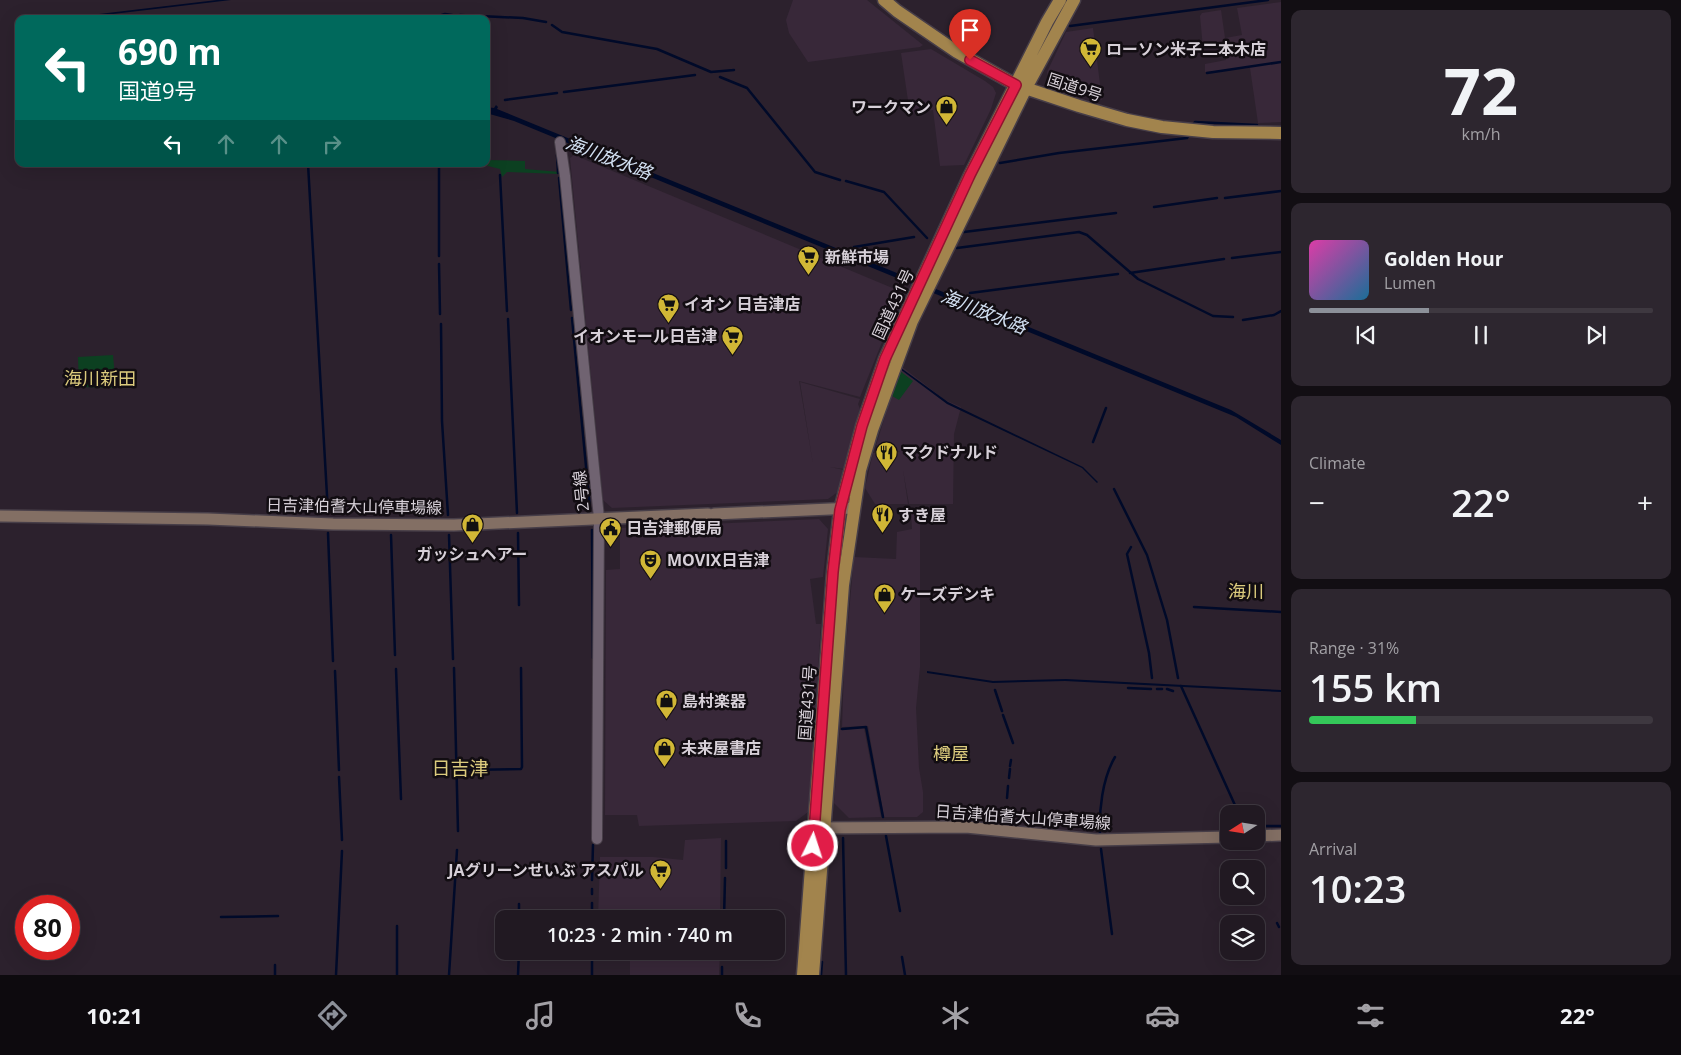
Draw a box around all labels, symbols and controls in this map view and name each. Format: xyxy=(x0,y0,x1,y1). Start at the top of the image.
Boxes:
pin xyxy=(949,9,991,60)
icon: arrive xyxy=(956,16,984,44)
text: 690 m xyxy=(118,28,222,75)
icon: left xyxy=(35,35,100,100)
supermarket icon: ローソン米子二本木店 xyxy=(1078,37,1102,68)
place label: ローソン米子二本木店 xyxy=(1106,38,1266,60)
text: 72 xyxy=(1444,46,1518,134)
street label: 国道9号 xyxy=(1044,68,1106,106)
text: 国道9号 xyxy=(118,75,197,105)
shop icon: ワークマン xyxy=(935,95,959,126)
place label: ワークマン xyxy=(851,96,931,118)
text: km/h xyxy=(1462,123,1500,145)
icon: left xyxy=(159,130,187,158)
icon: ahead xyxy=(212,130,240,158)
icon: ahead xyxy=(265,130,293,158)
icon: right xyxy=(318,130,346,158)
water label: 海川放水路 xyxy=(563,130,657,185)
supermarket icon: 新鮮市場 xyxy=(797,245,821,276)
place label: 新鮮市場 xyxy=(825,246,889,268)
text: Golden Hour xyxy=(1384,246,1503,272)
street label: 国道431号 xyxy=(867,265,919,343)
text: Lumen xyxy=(1384,272,1436,294)
water label: 海川放水路 xyxy=(938,283,1032,340)
supermarket icon: イオン 日吉津店 xyxy=(656,292,680,323)
place label: イオン 日吉津店 xyxy=(684,293,800,315)
icon: previous xyxy=(1352,321,1380,349)
icon: pause xyxy=(1467,321,1495,349)
icon: next xyxy=(1582,321,1610,349)
supermarket icon: イオンモール日吉津 xyxy=(721,324,745,355)
place label: イオンモール日吉津 xyxy=(573,325,717,347)
district label: 海川新田 xyxy=(64,366,136,390)
restaurant icon: マクドナルド xyxy=(874,440,898,471)
place label: マクドナルド xyxy=(902,441,998,463)
text: Climate xyxy=(1309,452,1366,474)
street label: 2号線 xyxy=(568,469,594,513)
text: 22° xyxy=(1451,476,1511,528)
text: − xyxy=(1309,483,1325,521)
text: + xyxy=(1637,483,1653,521)
street label: 日吉津伯耆大山停車場線 xyxy=(266,493,442,519)
restaurant icon: すき屋 xyxy=(870,503,894,534)
place label: すき屋 xyxy=(898,504,946,526)
shop icon: ガッシュヘアー xyxy=(460,513,484,544)
public building icon: 日吉津郵便局 xyxy=(598,516,622,547)
place label: 日吉津郵便局 xyxy=(626,517,722,539)
place label: ガッシュヘアー xyxy=(416,543,528,565)
theatre icon: MOVIX日吉津 xyxy=(639,548,663,579)
place label: MOVIX日吉津 xyxy=(667,549,769,571)
district label: 海川 xyxy=(1228,579,1264,603)
shop icon: ケーズデンキ xyxy=(872,582,896,613)
place label: ケーズデンキ xyxy=(900,583,995,605)
text: Range · 31% xyxy=(1309,637,1399,659)
text: 155 km xyxy=(1309,661,1442,713)
street label: 国道431号 xyxy=(793,665,821,741)
shop icon: 島村楽器 xyxy=(654,689,678,720)
place label: 島村楽器 xyxy=(682,690,747,712)
shop icon: 未来屋書店 xyxy=(653,736,677,767)
place label: 未来屋書店 xyxy=(681,737,761,759)
district label: 樽屋 xyxy=(933,741,969,765)
district label: 日吉津 xyxy=(431,755,489,781)
street label: 日吉津伯耆大山停車場線 xyxy=(934,800,1112,834)
north arrow xyxy=(1220,805,1265,850)
map controls xyxy=(1220,805,1265,960)
position arrow xyxy=(786,819,838,871)
text: Arrival xyxy=(1309,838,1357,860)
supermarket icon: JAグリーンせいぶ アスパル xyxy=(648,858,672,889)
place label: JAグリーンせいぶ アスパル xyxy=(446,859,644,881)
button: search xyxy=(1220,860,1265,905)
text: 10:23 xyxy=(1309,862,1406,914)
speed limit sign: 80 xyxy=(15,895,80,960)
button: layers xyxy=(1220,915,1265,960)
text: 10:23 · 2 min · 740 m xyxy=(547,922,733,948)
icon: directions xyxy=(315,998,350,1033)
icon: music xyxy=(523,998,558,1033)
icon: phone xyxy=(730,998,765,1033)
icon: climate xyxy=(938,998,973,1033)
icon: car xyxy=(1145,998,1180,1033)
icon: filters xyxy=(1353,998,1388,1033)
text: 10:21 xyxy=(86,1000,143,1030)
text: 22° xyxy=(1560,1000,1595,1030)

